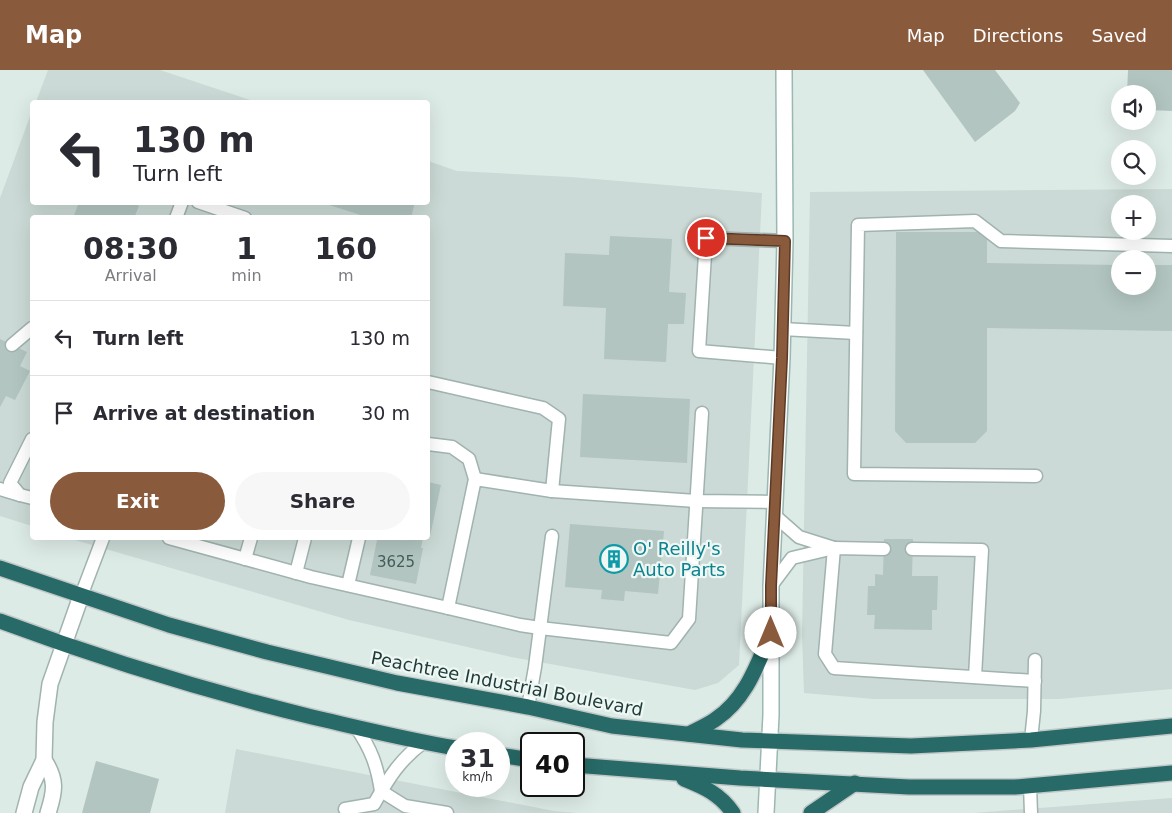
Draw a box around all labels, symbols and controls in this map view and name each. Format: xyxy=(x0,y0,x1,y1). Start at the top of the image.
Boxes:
text: Map xyxy=(25,21,82,49)
text: Map xyxy=(907,25,945,46)
text: Directions xyxy=(973,25,1063,46)
text: Saved xyxy=(1091,25,1147,46)
map controls xyxy=(1111,85,1156,295)
button: sound xyxy=(1111,85,1156,130)
icon: left xyxy=(50,120,115,185)
text: 130 m xyxy=(133,120,255,160)
button: search xyxy=(1111,140,1156,185)
text: Turn left xyxy=(133,161,222,186)
button: + xyxy=(1111,195,1156,240)
pin xyxy=(685,217,727,259)
icon: arrive xyxy=(692,224,720,252)
text: 08:30 xyxy=(83,231,178,266)
text: 1 xyxy=(236,231,257,266)
text: 160 xyxy=(314,231,377,266)
button: − xyxy=(1111,250,1156,295)
text: Arrival xyxy=(105,266,157,285)
text: min xyxy=(231,266,262,285)
text: m xyxy=(338,266,354,285)
icon: left xyxy=(50,324,78,352)
text: Turn left xyxy=(93,327,184,349)
text: 130 m xyxy=(349,327,410,349)
icon: arrive xyxy=(50,399,78,427)
text: Arrive at destination xyxy=(93,402,315,424)
text: 30 m xyxy=(361,402,410,424)
button: Exit xyxy=(50,472,225,530)
button: Share xyxy=(235,472,410,530)
place label: O' Reilly's Auto Parts xyxy=(633,538,725,580)
building icon: O' Reilly's Auto Parts xyxy=(599,544,629,574)
house number: 3625 xyxy=(377,553,415,571)
position arrow xyxy=(744,606,796,658)
street label: Peachtree Industrial Boulevard xyxy=(369,647,645,720)
speed limit sign: 40 xyxy=(520,732,585,797)
text: 31 xyxy=(460,744,495,773)
text: km/h xyxy=(462,770,493,784)

